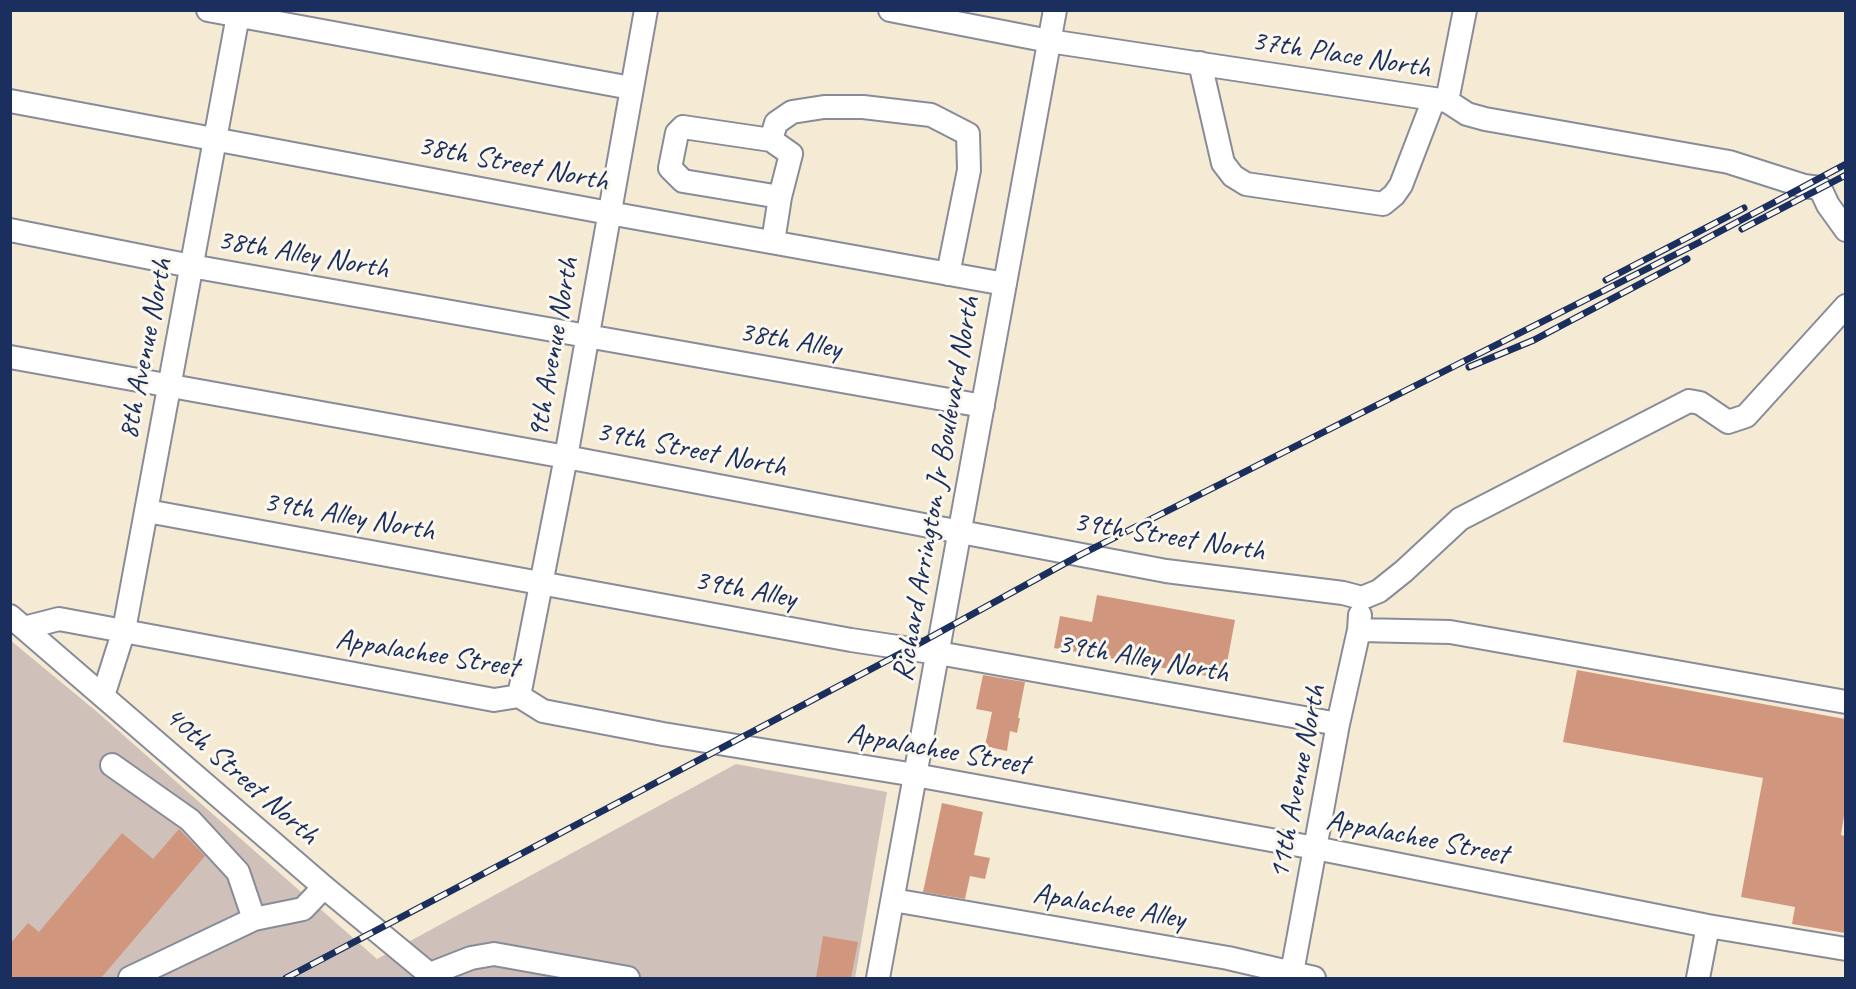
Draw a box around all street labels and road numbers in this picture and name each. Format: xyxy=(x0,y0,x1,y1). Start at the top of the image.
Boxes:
street label: 37th Place North xyxy=(1249,23,1433,87)
street label: 38th Street North xyxy=(415,128,611,200)
street label: 38th Alley North xyxy=(215,222,391,288)
street label: 9th Avenue North xyxy=(520,255,588,441)
street label: 8th Avenue North xyxy=(111,256,181,442)
street label: Richard Arrington Jr Boulevard North xyxy=(885,294,989,684)
street label: 38th Alley xyxy=(736,314,844,368)
street label: 39th Street North xyxy=(593,414,789,486)
street label: 39th Alley North xyxy=(261,484,437,550)
street label: 39th Street North xyxy=(1071,504,1267,570)
street label: 39th Alley xyxy=(691,563,799,617)
street label: Appalachee Street xyxy=(333,622,521,686)
street label: 39th Alley North xyxy=(1055,626,1231,692)
street label: 11th Avenue North xyxy=(1262,682,1334,882)
street label: 40th Street North xyxy=(156,699,326,853)
street label: Appalachee Street xyxy=(844,716,1032,784)
street label: Appalachee Street xyxy=(1323,803,1511,873)
street label: Apalachee Alley xyxy=(1030,876,1188,938)

